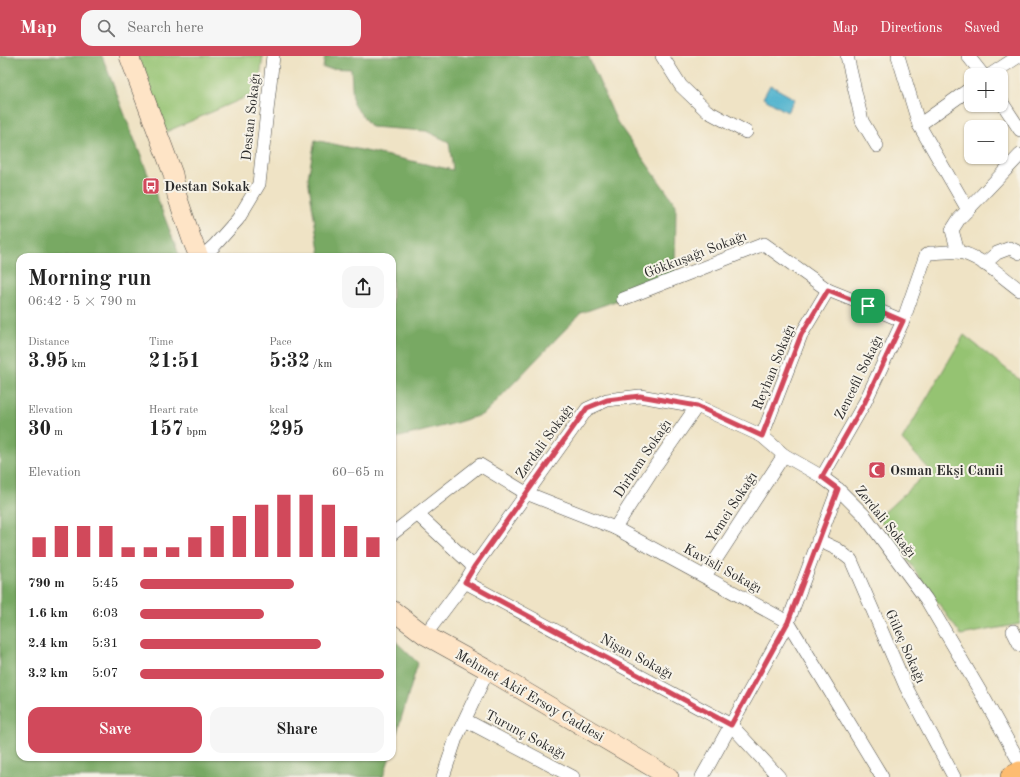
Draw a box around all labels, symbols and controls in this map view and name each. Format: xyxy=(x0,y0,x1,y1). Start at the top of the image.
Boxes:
search box xyxy=(81,10,361,46)
icon: search xyxy=(95,17,117,39)
text: Map xyxy=(20,19,57,38)
text: Search here xyxy=(127,21,204,36)
text: Map xyxy=(832,21,858,35)
text: Directions xyxy=(880,21,942,35)
text: Saved xyxy=(964,21,1000,35)
map controls xyxy=(964,68,1008,164)
button: + xyxy=(964,68,1008,112)
street label: Destan Sokağı xyxy=(239,72,263,162)
button: − xyxy=(964,120,1008,164)
bus stop icon: Destan Sokak xyxy=(141,176,161,196)
place label: Destan Sokak xyxy=(164,180,250,194)
street label: Gökkuşağı Sokağı xyxy=(642,229,749,281)
button: share xyxy=(342,266,384,308)
text: Morning run xyxy=(28,268,151,290)
pin xyxy=(851,289,885,323)
text: 06:42 · 5 × 790 m xyxy=(28,295,136,308)
icon: arrive xyxy=(857,295,879,317)
street label: Reyhan Sokağı xyxy=(750,322,798,412)
street label: Zencefil Sokağı xyxy=(832,333,885,422)
text: Distance xyxy=(28,337,69,348)
text: Time xyxy=(149,337,173,348)
text: Pace xyxy=(269,337,292,348)
text: 3.95 xyxy=(28,352,68,372)
text: 21:51 xyxy=(149,352,201,372)
text: 5:32 xyxy=(269,352,310,372)
text: km xyxy=(68,359,86,370)
text: /km xyxy=(310,359,332,370)
street label: Zerdali Sokağı xyxy=(513,402,577,481)
text: Elevation xyxy=(28,405,73,416)
text: Heart rate xyxy=(149,405,198,416)
text: kcal xyxy=(269,405,288,416)
street label: Dirhem Sokağı xyxy=(612,417,674,500)
text: 30 xyxy=(28,420,51,440)
text: 157 xyxy=(149,420,183,440)
text: 295 xyxy=(269,420,304,440)
text: m xyxy=(51,427,63,438)
text: bpm xyxy=(183,427,207,438)
mosque icon: Osman Ekşi Camii xyxy=(867,460,887,480)
place label: Osman Ekşi Camii xyxy=(890,464,1003,478)
text: Elevation xyxy=(28,466,81,479)
text: 60–65 m xyxy=(332,466,384,479)
street label: Yemci Sokağı xyxy=(704,469,760,546)
street label: Zerdali Sokağı xyxy=(852,483,919,560)
street label: Kavisli Sokağı xyxy=(681,542,764,596)
text: 790 m xyxy=(28,577,65,590)
text: 5:45 xyxy=(92,577,118,590)
text: 1.6 km xyxy=(28,607,68,620)
text: 6:03 xyxy=(92,607,118,620)
street label: Güleç Sokağı xyxy=(883,607,928,686)
street label: Nişan Sokağı xyxy=(598,632,675,682)
text: 2.4 km xyxy=(28,637,68,650)
text: 5:31 xyxy=(92,637,118,650)
street label: Mehmet Akif Ersoy Caddesi xyxy=(453,647,607,744)
text: 3.2 km xyxy=(28,667,68,680)
text: 5:07 xyxy=(92,667,118,680)
button: Save xyxy=(28,707,202,753)
button: Share xyxy=(210,707,384,753)
street label: Turunç Sokağı xyxy=(483,708,568,762)

